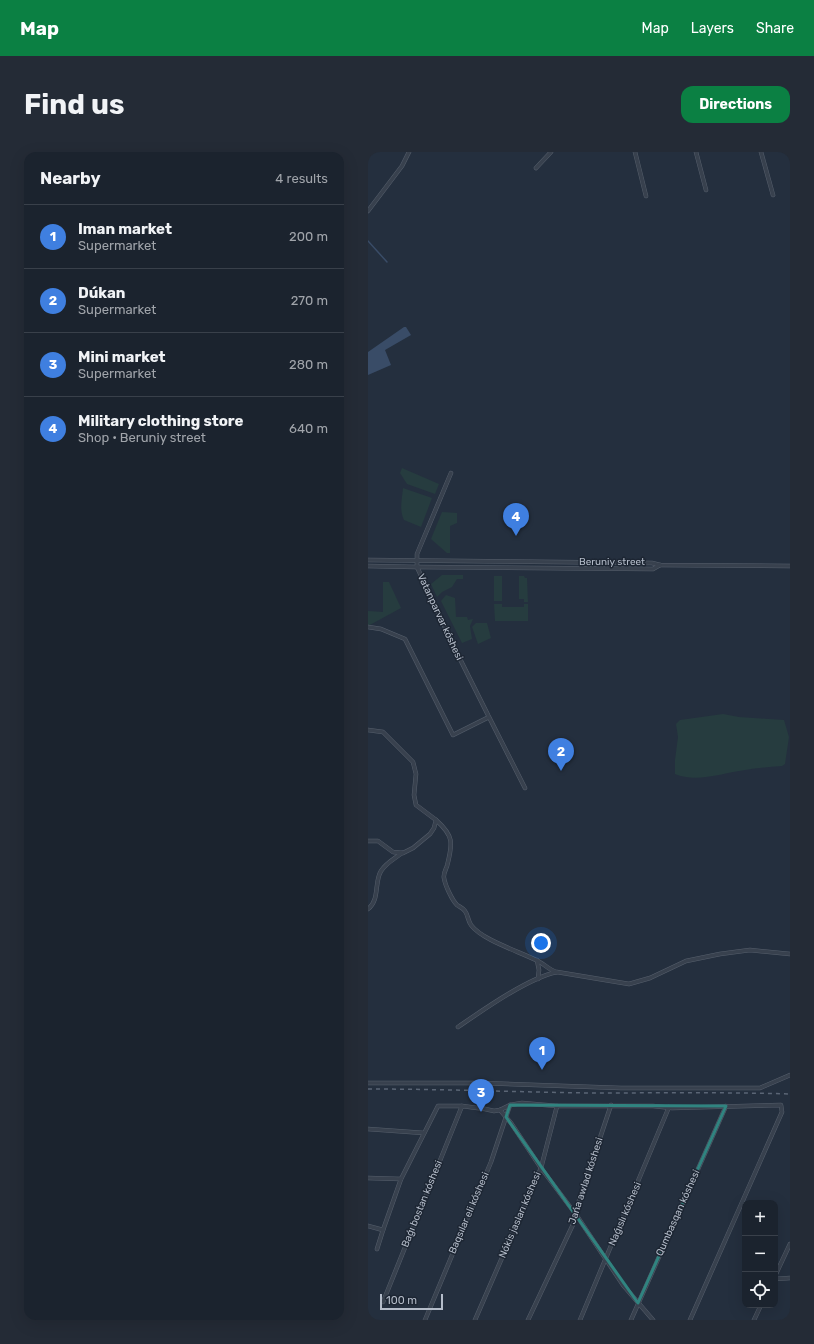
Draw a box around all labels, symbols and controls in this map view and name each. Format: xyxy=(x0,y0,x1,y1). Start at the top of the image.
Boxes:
text: Map xyxy=(20,17,59,40)
text: Map xyxy=(642,20,669,37)
text: Layers xyxy=(691,20,734,37)
text: Share xyxy=(756,20,794,37)
button: Directions xyxy=(681,86,790,123)
text: Find us xyxy=(24,88,124,121)
text: Nearby xyxy=(40,168,101,188)
text: 4 results xyxy=(275,171,328,186)
text: Iman market xyxy=(78,220,172,238)
text: 1 xyxy=(50,229,56,244)
text: 200 m xyxy=(289,229,328,244)
text: Supermarket xyxy=(78,238,156,253)
text: Dúkan xyxy=(78,284,125,302)
text: 2 xyxy=(49,293,57,308)
text: 270 m xyxy=(291,293,328,308)
text: Supermarket xyxy=(78,302,156,317)
text: Mini market xyxy=(78,348,166,366)
text: 3 xyxy=(49,357,57,372)
text: 280 m xyxy=(289,357,328,372)
text: Supermarket xyxy=(78,366,156,381)
text: Military clothing store xyxy=(78,412,243,430)
text: 4 xyxy=(49,421,57,436)
text: 640 m xyxy=(289,421,328,436)
text: Shop · Beruniy street xyxy=(78,430,206,445)
pin: 4 xyxy=(503,503,529,536)
street label: Beruniy street xyxy=(579,556,645,568)
street label: Vatanparvar kóshesi xyxy=(415,572,465,662)
pin: 2 xyxy=(548,738,574,771)
your location xyxy=(531,933,551,953)
pin: 1 xyxy=(529,1037,555,1070)
pin: 3 xyxy=(468,1079,494,1112)
street label: Jańa awlad kóshesi xyxy=(566,1136,606,1226)
street label: Baǵı bostan kóshesi xyxy=(399,1159,445,1249)
street label: Qumbasqan kóshesi xyxy=(654,1168,702,1258)
street label: Baqsılar eli kóshesi xyxy=(446,1170,492,1256)
street label: Nókis jasları kóshesi xyxy=(496,1170,544,1260)
street label: Naǵıslı kóshesi xyxy=(606,1180,644,1248)
map controls xyxy=(742,1200,778,1308)
button: + xyxy=(742,1200,778,1236)
button: − xyxy=(742,1236,778,1272)
button: locate xyxy=(742,1272,778,1308)
scale bar xyxy=(380,1292,443,1311)
text: 100 m xyxy=(386,1294,417,1307)

